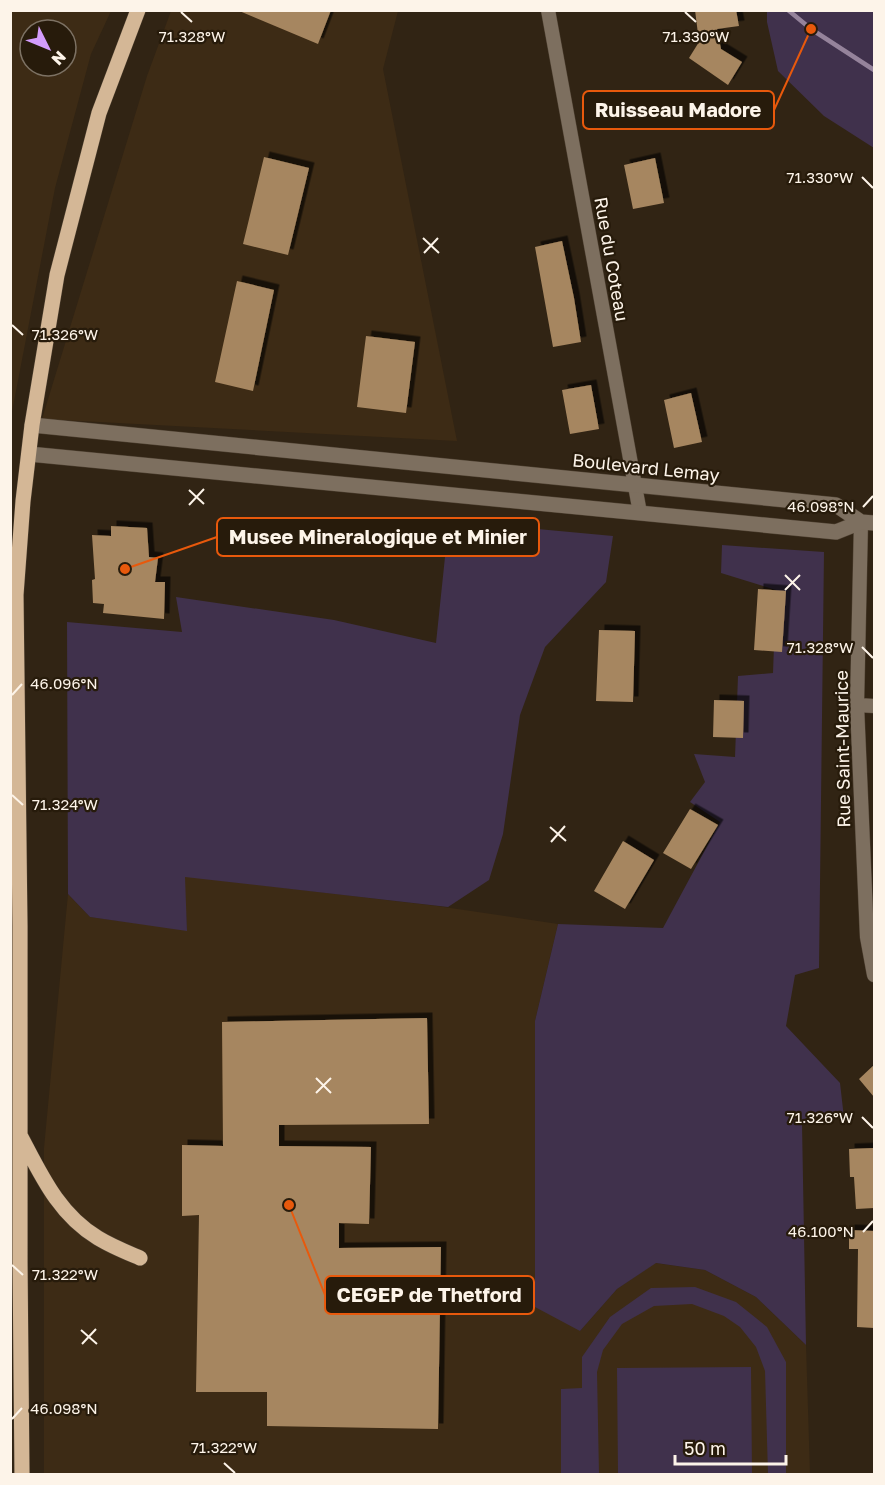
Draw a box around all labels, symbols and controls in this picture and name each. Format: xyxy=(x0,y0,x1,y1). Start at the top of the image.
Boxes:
north arrow xyxy=(18,18,78,78)
text: 71.328°W xyxy=(159,27,225,45)
text: 71.330°W xyxy=(663,27,729,45)
text: N xyxy=(48,47,70,70)
callout: Ruisseau Madore xyxy=(583,91,774,129)
text: Ruisseau Madore xyxy=(595,97,762,121)
text: 71.330°W xyxy=(787,168,853,186)
street label: Rue du Coteau xyxy=(590,195,634,323)
text: 71.326°W xyxy=(32,325,98,343)
street label: Boulevard Lemay xyxy=(571,448,721,486)
text: 46.098°N xyxy=(787,497,855,515)
callout: Musee Mineralogique et Minier xyxy=(217,518,539,556)
text: Musee Mineralogique et Minier xyxy=(229,524,527,548)
text: 71.328°W xyxy=(787,638,853,656)
street label: Rue Saint-Maurice xyxy=(830,670,854,828)
text: 46.096°N xyxy=(30,674,98,692)
text: 71.324°W xyxy=(32,795,98,813)
text: 71.326°W xyxy=(787,1108,853,1126)
text: 46.100°N xyxy=(788,1222,854,1240)
text: 71.322°W xyxy=(32,1265,98,1283)
callout: CEGEP de Thetford xyxy=(325,1276,534,1314)
text: CEGEP de Thetford xyxy=(336,1282,522,1306)
text: 46.098°N xyxy=(30,1399,98,1417)
scale bar xyxy=(675,1428,786,1466)
text: 50 m xyxy=(684,1437,726,1459)
text: 71.322°W xyxy=(191,1438,257,1456)

